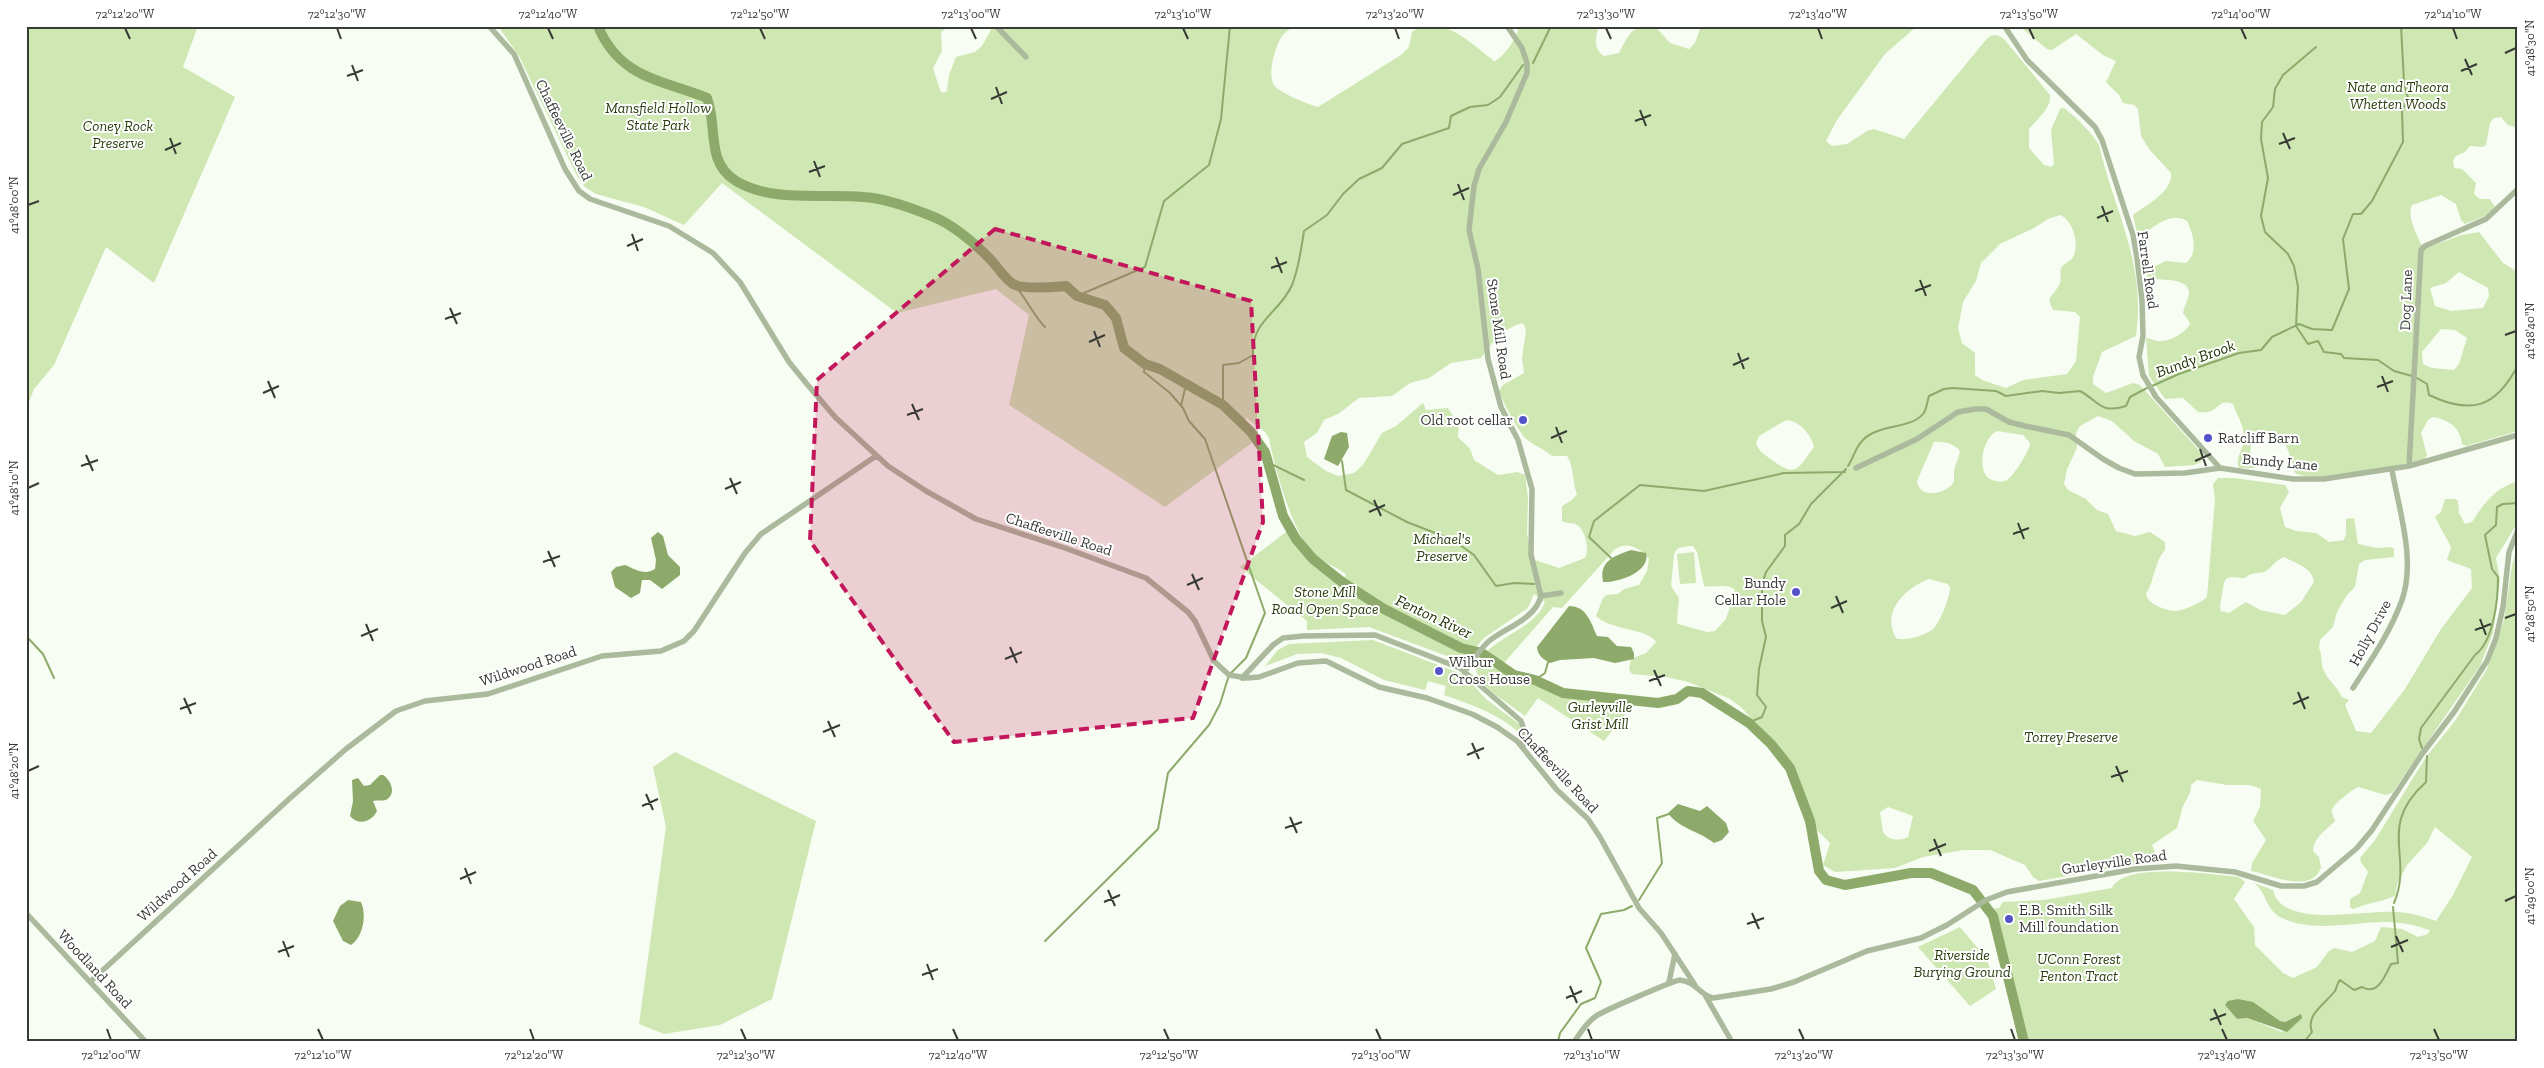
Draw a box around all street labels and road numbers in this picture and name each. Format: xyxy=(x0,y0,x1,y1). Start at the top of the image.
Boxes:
street label: Chaffeeville Road xyxy=(532,76,597,184)
street label: Farrell Road xyxy=(2134,230,2162,311)
street label: Dog Lane xyxy=(2396,269,2416,331)
street label: Stone Mill Road xyxy=(1483,278,1515,381)
street label: Bundy Lane xyxy=(2241,450,2319,474)
street label: Chaffeeville Road xyxy=(1004,508,1115,560)
street label: Holly Drive xyxy=(2345,597,2395,669)
street label: Wildwood Road xyxy=(477,642,579,690)
street label: Chaffeeville Road xyxy=(1514,723,1603,817)
street label: Wildwood Road xyxy=(134,844,221,925)
street label: Gurleyville Road xyxy=(2060,846,2168,878)
street label: Woodland Road xyxy=(54,926,136,1013)

